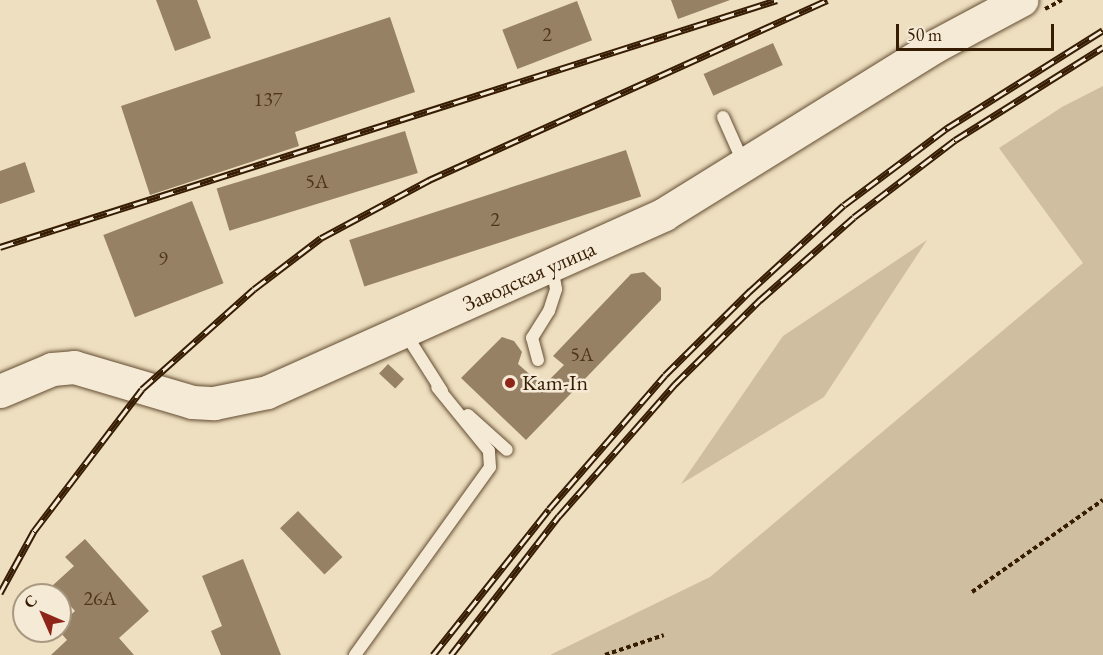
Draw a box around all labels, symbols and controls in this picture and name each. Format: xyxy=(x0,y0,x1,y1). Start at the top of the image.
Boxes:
scale bar xyxy=(899,12,1056,50)
house number: 2 xyxy=(542,22,552,46)
text: 50 m xyxy=(907,23,942,46)
house number: 137 xyxy=(254,87,282,111)
house number: 5А xyxy=(305,169,329,193)
house number: 2 xyxy=(490,207,500,231)
street label: Заводская улица xyxy=(458,235,600,317)
house number: 9 xyxy=(158,246,168,270)
house number: 5А xyxy=(570,342,594,366)
place label: Kam-In xyxy=(522,370,588,396)
marker: Kam-In xyxy=(503,376,517,390)
north arrow xyxy=(12,583,72,643)
house number: 26А xyxy=(83,586,117,610)
text: С xyxy=(19,590,42,613)

